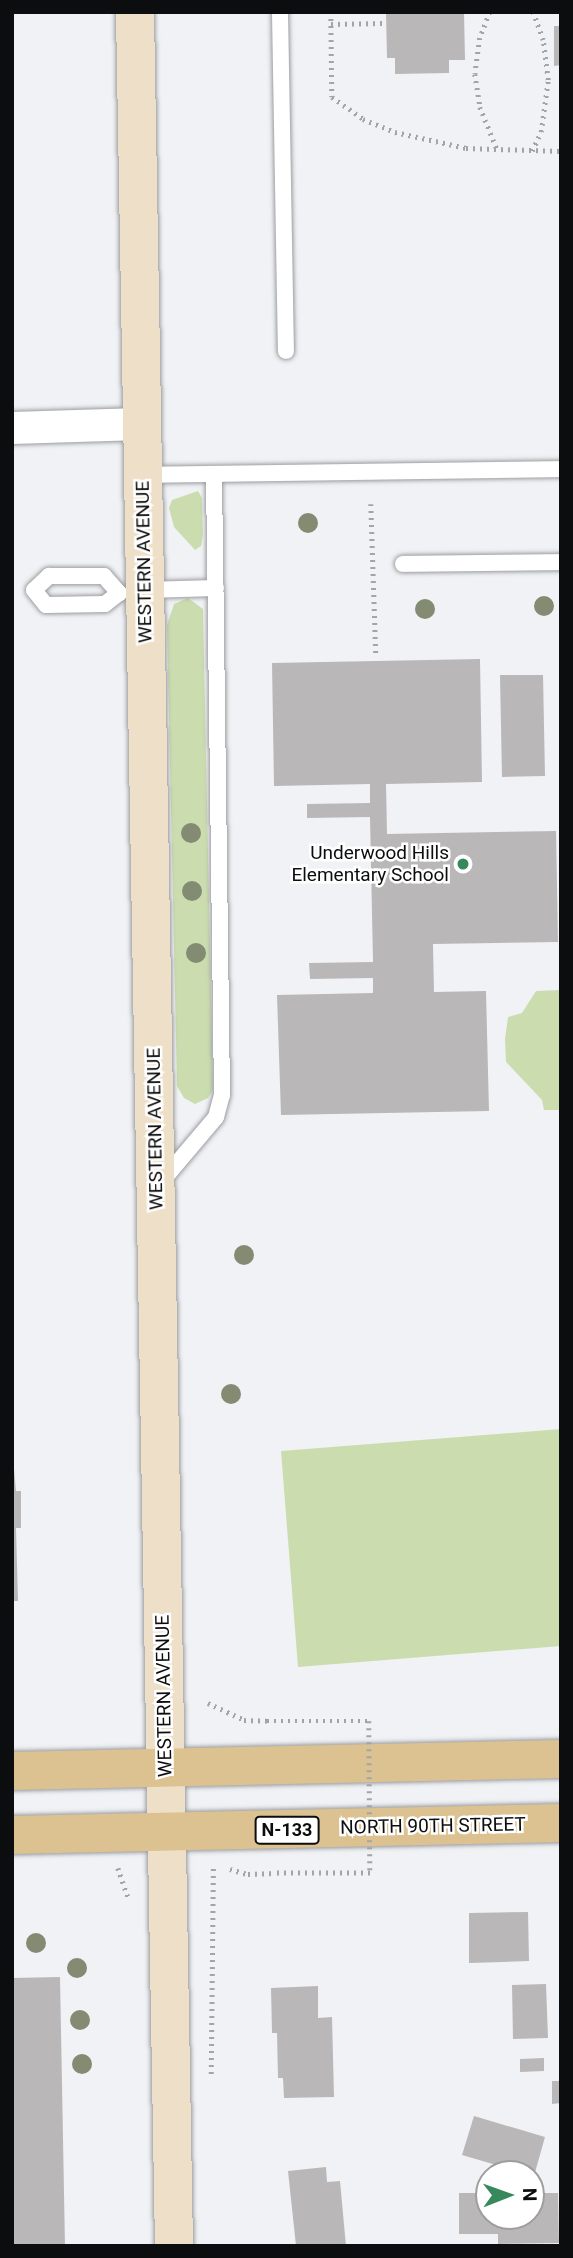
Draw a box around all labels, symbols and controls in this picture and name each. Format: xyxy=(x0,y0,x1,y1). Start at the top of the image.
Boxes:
street label: WESTERN AVENUE xyxy=(131,481,157,643)
place label: Underwood Hills Elementary School xyxy=(291,842,449,886)
marker: Underwood Hills Elementary School xyxy=(455,856,471,872)
street label: WESTERN AVENUE xyxy=(142,1048,168,1210)
street label: WESTERN AVENUE xyxy=(151,1615,177,1777)
street label: NORTH 90TH STREET xyxy=(340,1813,526,1839)
road number: N-133 xyxy=(254,1816,320,1844)
north arrow xyxy=(475,2160,545,2230)
text: N xyxy=(518,2188,541,2202)

